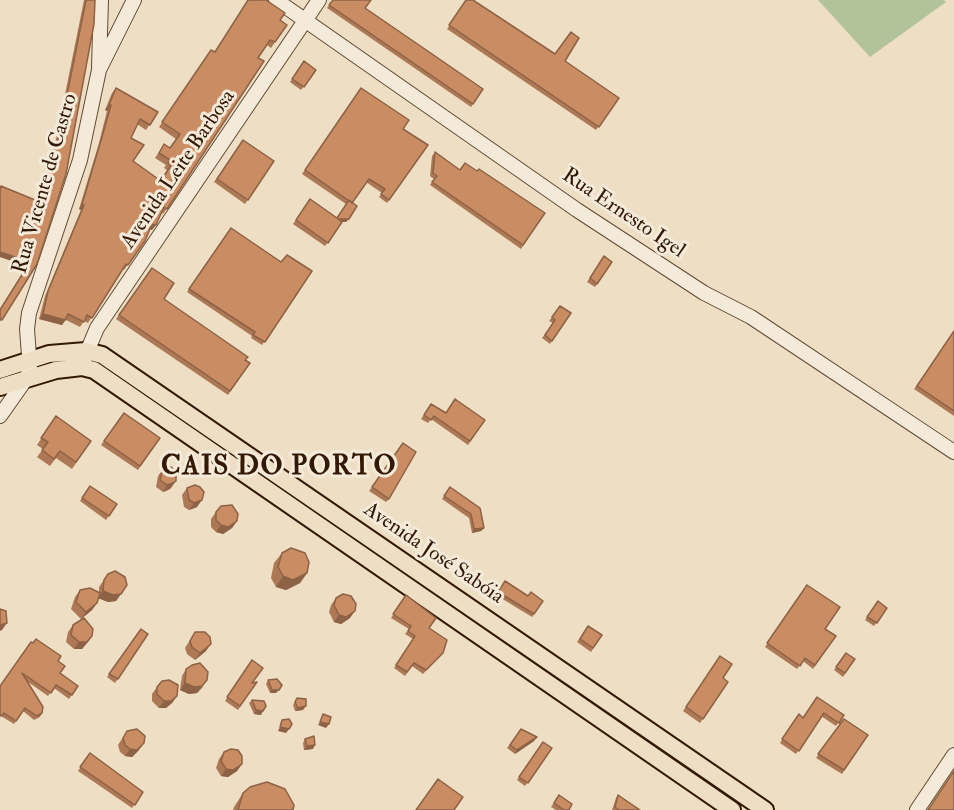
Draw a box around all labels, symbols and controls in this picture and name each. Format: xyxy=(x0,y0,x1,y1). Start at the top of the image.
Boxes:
street label: Avenida Leite Barbosa xyxy=(117,86,241,254)
street label: Rua Vicente de Castro xyxy=(8,91,84,277)
street label: Rua Ernesto Igel xyxy=(557,164,689,264)
district label: CAIS DO PORTO xyxy=(161,452,397,484)
street label: Avenida José Sabóia xyxy=(358,498,508,610)

